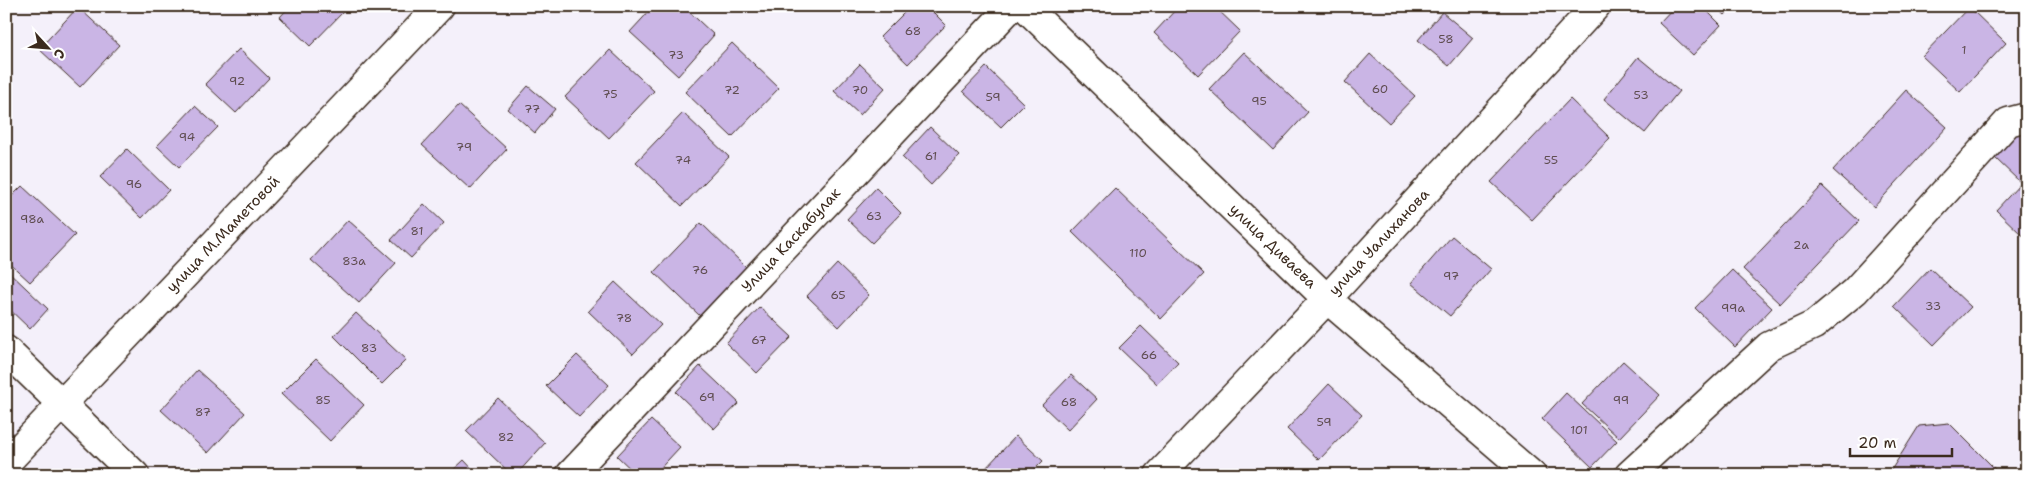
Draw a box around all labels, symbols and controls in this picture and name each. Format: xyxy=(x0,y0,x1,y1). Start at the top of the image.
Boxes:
north arrow xyxy=(22,22,72,72)
house number: 68 xyxy=(905,23,921,39)
house number: 58 xyxy=(1438,31,1454,47)
house number: 1 xyxy=(1961,42,1967,58)
text: С xyxy=(50,46,70,62)
house number: 73 xyxy=(668,47,684,63)
house number: 92 xyxy=(229,73,245,89)
house number: 60 xyxy=(1372,81,1388,97)
house number: 72 xyxy=(724,82,740,98)
house number: 70 xyxy=(852,82,868,98)
house number: 75 xyxy=(602,86,618,102)
house number: 53 xyxy=(1633,87,1649,103)
house number: 59 xyxy=(985,89,1001,105)
house number: 95 xyxy=(1251,93,1267,109)
house number: 77 xyxy=(524,101,540,117)
house number: 94 xyxy=(179,129,195,145)
house number: 79 xyxy=(456,139,472,155)
house number: 61 xyxy=(925,148,937,164)
house number: 74 xyxy=(675,152,691,168)
house number: 55 xyxy=(1544,152,1558,168)
street label: улица М.Маметовой xyxy=(162,171,284,297)
house number: 96 xyxy=(126,176,142,192)
street label: Улица Каскабулак xyxy=(737,183,845,297)
street label: улица Уалиханова xyxy=(1324,184,1434,300)
street label: улица Диваева xyxy=(1225,199,1321,293)
house number: 63 xyxy=(866,208,882,224)
house number: 98а xyxy=(20,211,45,227)
house number: 81 xyxy=(411,223,423,239)
house number: 2а xyxy=(1793,237,1809,253)
house number: 110 xyxy=(1129,245,1147,261)
house number: 83а xyxy=(342,253,366,269)
house number: 76 xyxy=(692,262,708,278)
house number: 97 xyxy=(1443,268,1459,284)
house number: 65 xyxy=(830,287,846,303)
house number: 33 xyxy=(1925,298,1941,314)
house number: 99а xyxy=(1721,300,1745,316)
house number: 78 xyxy=(616,310,632,326)
house number: 67 xyxy=(751,332,767,348)
house number: 83 xyxy=(361,340,377,356)
house number: 66 xyxy=(1141,347,1157,363)
house number: 69 xyxy=(699,389,715,405)
house number: 85 xyxy=(315,392,331,408)
house number: 99 xyxy=(1613,392,1629,408)
house number: 68 xyxy=(1061,394,1077,410)
house number: 87 xyxy=(195,404,211,420)
house number: 59 xyxy=(1316,414,1332,430)
house number: 101 xyxy=(1570,422,1588,438)
scale bar xyxy=(1850,426,1953,458)
house number: 82 xyxy=(498,429,514,445)
text: 20 m xyxy=(1858,433,1897,453)

